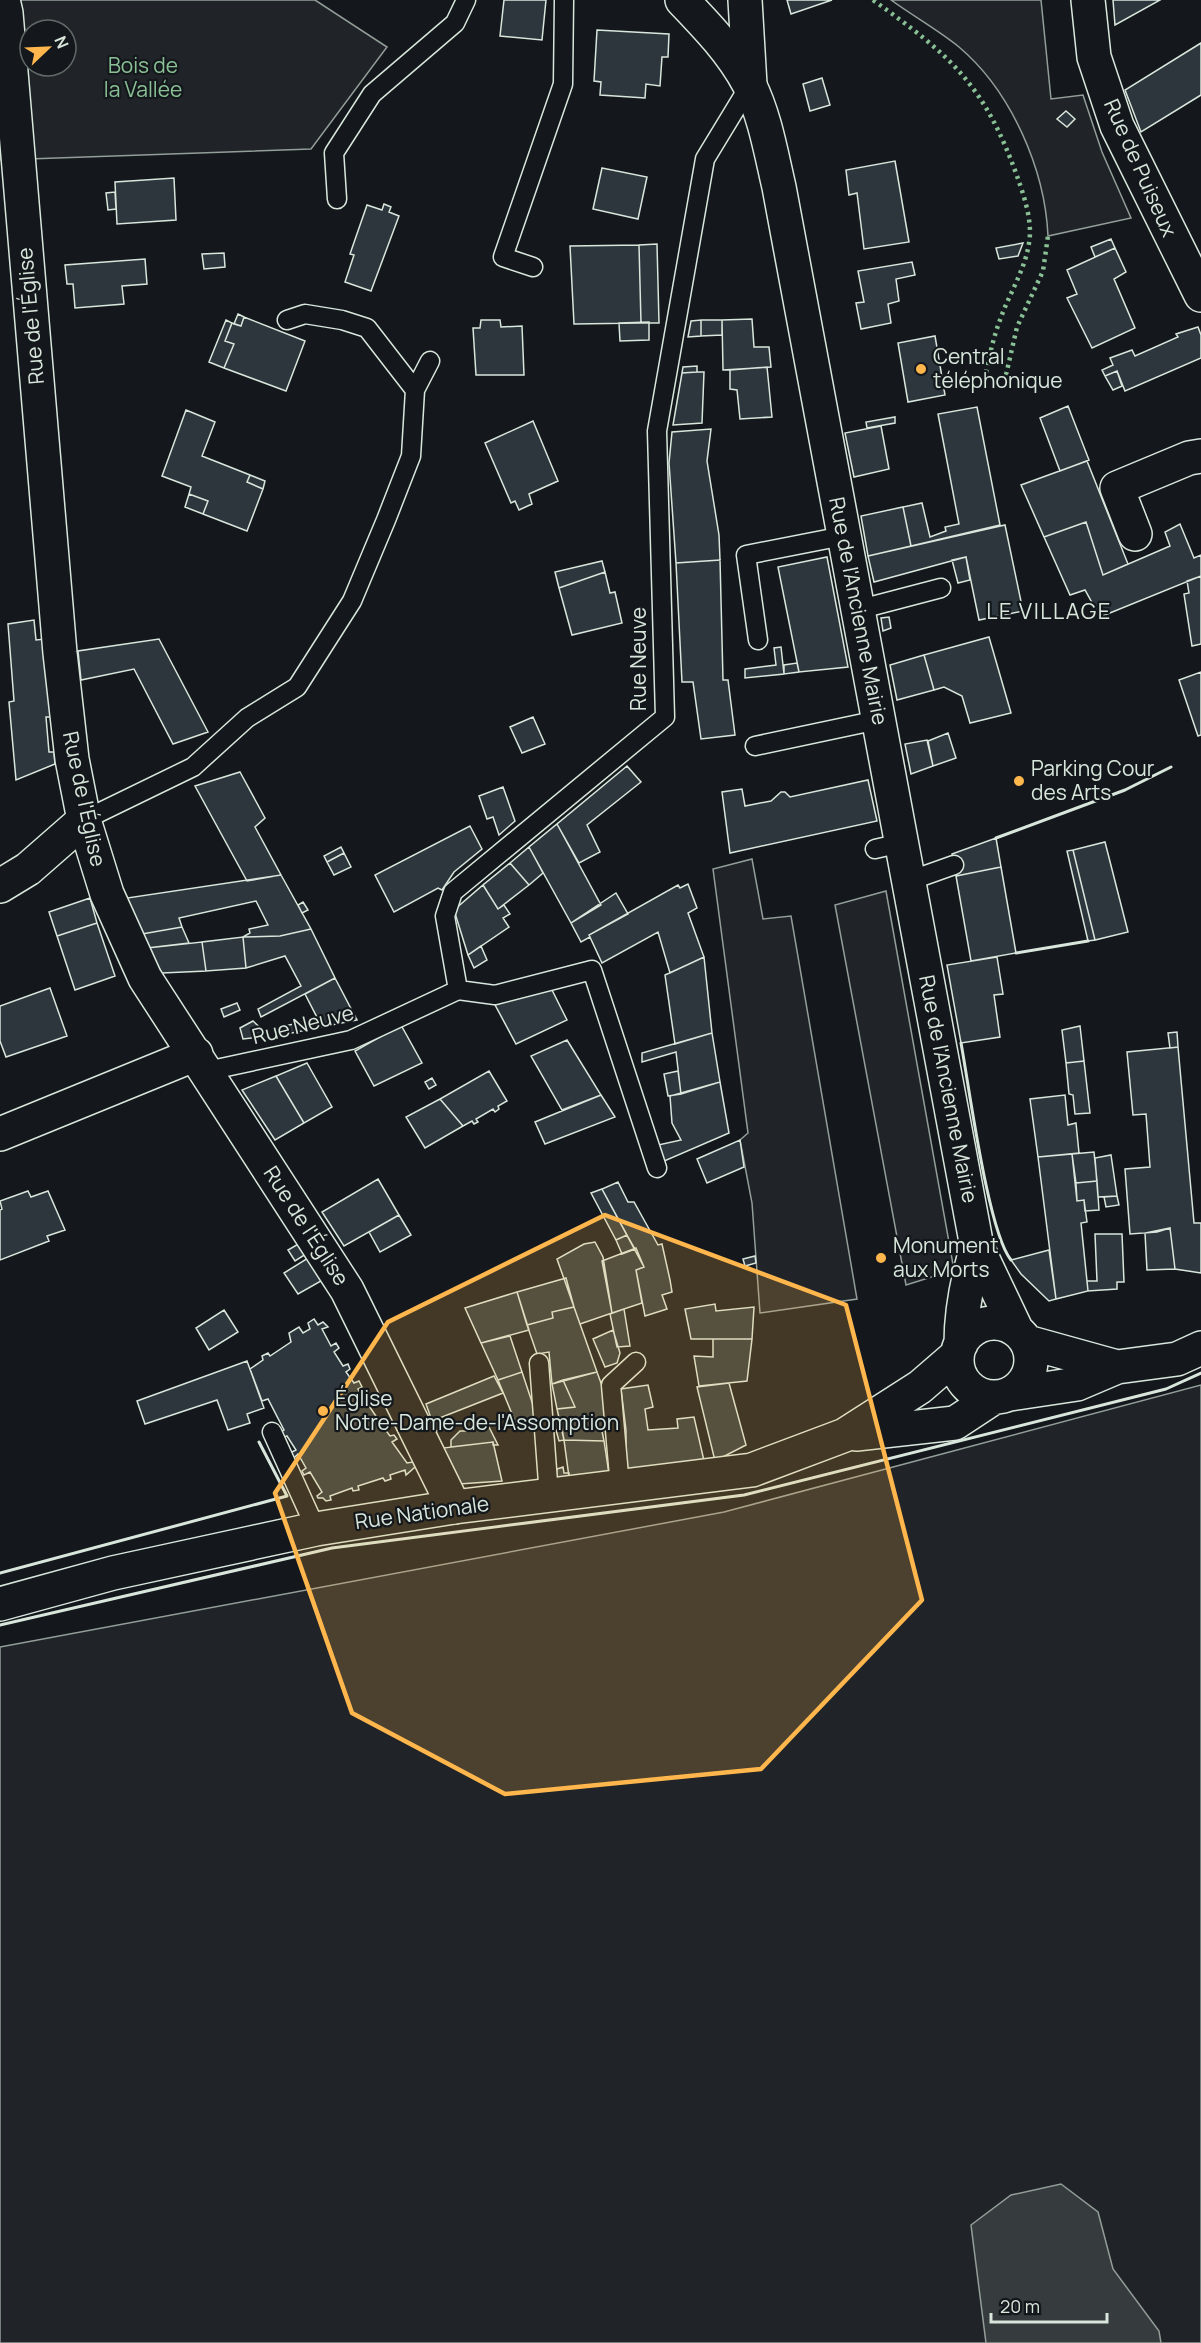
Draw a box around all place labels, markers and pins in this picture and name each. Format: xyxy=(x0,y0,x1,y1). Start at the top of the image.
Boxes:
place label: Central téléphonique xyxy=(933,342,1062,394)
marker: Central téléphonique xyxy=(914,362,928,376)
place label: Parking Cour des Arts xyxy=(1031,754,1155,806)
marker: Parking Cour des Arts xyxy=(1012,774,1026,788)
place label: Monument aux Morts xyxy=(893,1231,999,1283)
marker: Monument aux Morts xyxy=(874,1251,888,1265)
place label: Église Notre-Dame-de-l'Assomption xyxy=(335,1384,619,1436)
marker: Église Notre-Dame-de-l'Assomption xyxy=(316,1404,330,1418)

